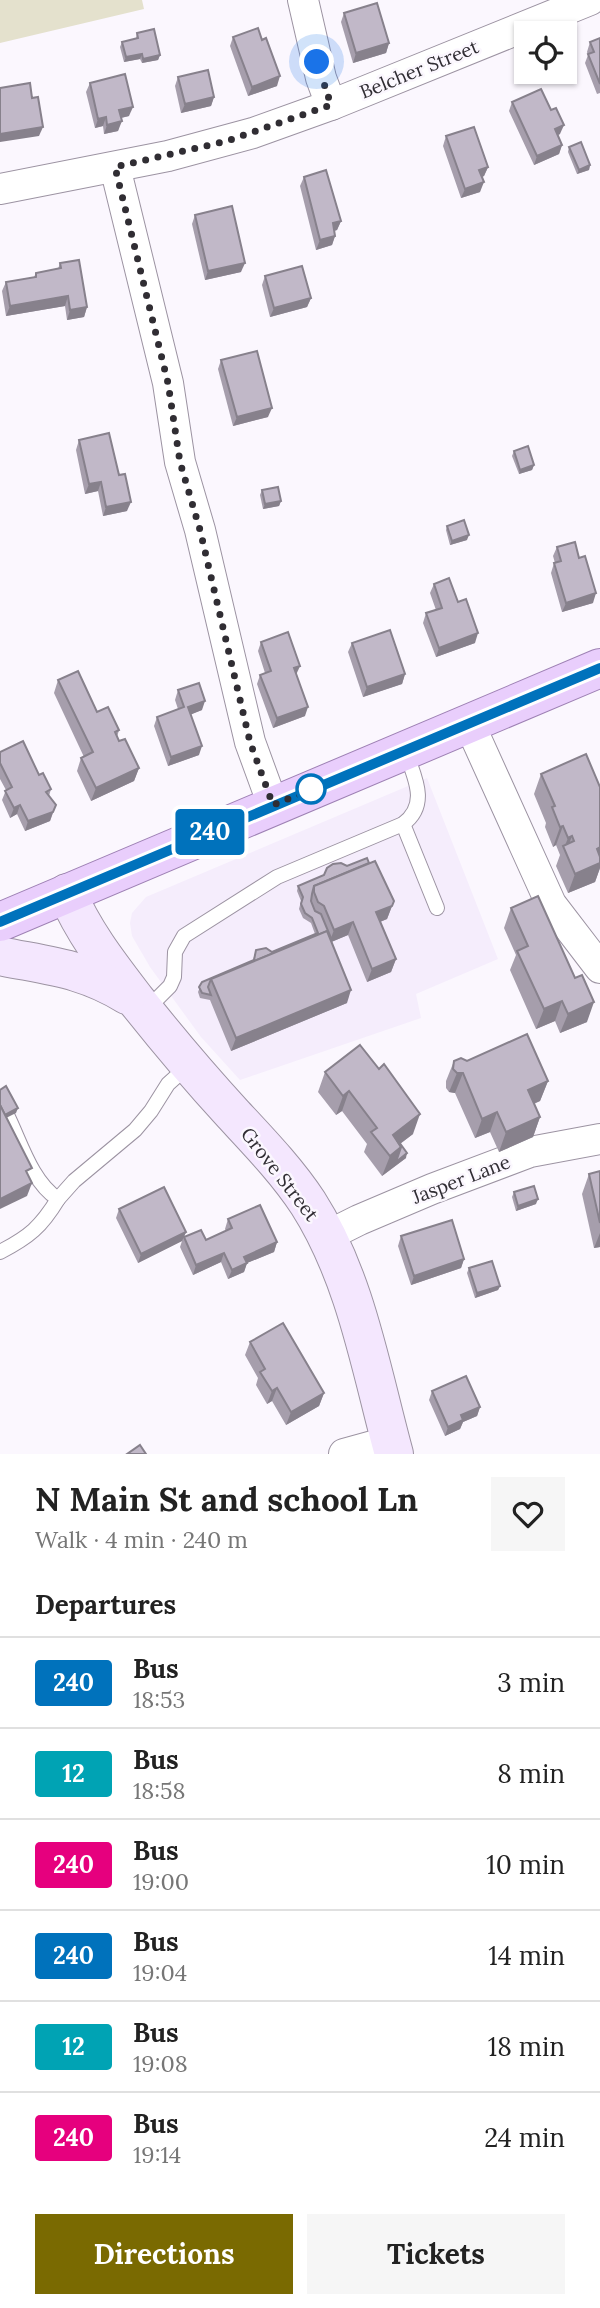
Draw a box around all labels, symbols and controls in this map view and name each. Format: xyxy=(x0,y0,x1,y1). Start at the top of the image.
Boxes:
map controls xyxy=(514,21,577,84)
button: locate xyxy=(514,21,577,84)
street label: Belcher Street xyxy=(356,34,483,104)
your location xyxy=(299,44,334,79)
unlabelled marker xyxy=(296,774,326,804)
line badge: 240 xyxy=(170,809,250,855)
text: 240 xyxy=(189,816,231,847)
street label: Grove Street xyxy=(236,1122,324,1226)
street label: Jasper Lane xyxy=(408,1149,514,1209)
button: heart xyxy=(491,1477,565,1551)
text: N Main St and school Ln xyxy=(35,1478,418,1520)
text: Walk · 4 min · 240 m xyxy=(35,1525,248,1554)
text: Departures xyxy=(35,1588,176,1621)
text: Bus xyxy=(133,1652,179,1685)
text: 3 min xyxy=(497,1666,565,1699)
text: 240 xyxy=(53,1667,94,1698)
text: 18:53 xyxy=(133,1685,185,1714)
text: Bus xyxy=(133,1743,179,1776)
text: 8 min xyxy=(497,1757,565,1790)
text: 12 xyxy=(62,1758,85,1789)
text: 18:58 xyxy=(133,1776,186,1805)
text: Bus xyxy=(133,1834,179,1867)
text: 10 min xyxy=(486,1848,565,1881)
text: 240 xyxy=(53,1849,94,1880)
text: 19:00 xyxy=(133,1867,189,1896)
text: Bus xyxy=(133,1925,179,1958)
text: 14 min xyxy=(488,1939,565,1972)
text: 240 xyxy=(53,1940,94,1971)
text: 19:04 xyxy=(133,1958,187,1987)
text: Bus xyxy=(133,2016,179,2049)
text: 18 min xyxy=(488,2030,565,2063)
text: 12 xyxy=(62,2031,85,2062)
text: 19:08 xyxy=(133,2049,188,2078)
text: Bus xyxy=(133,2107,179,2140)
text: 24 min xyxy=(484,2121,565,2154)
text: 240 xyxy=(53,2122,94,2153)
text: 19:14 xyxy=(133,2140,181,2169)
button: Directions xyxy=(35,2214,293,2294)
button: Tickets xyxy=(307,2214,565,2294)

